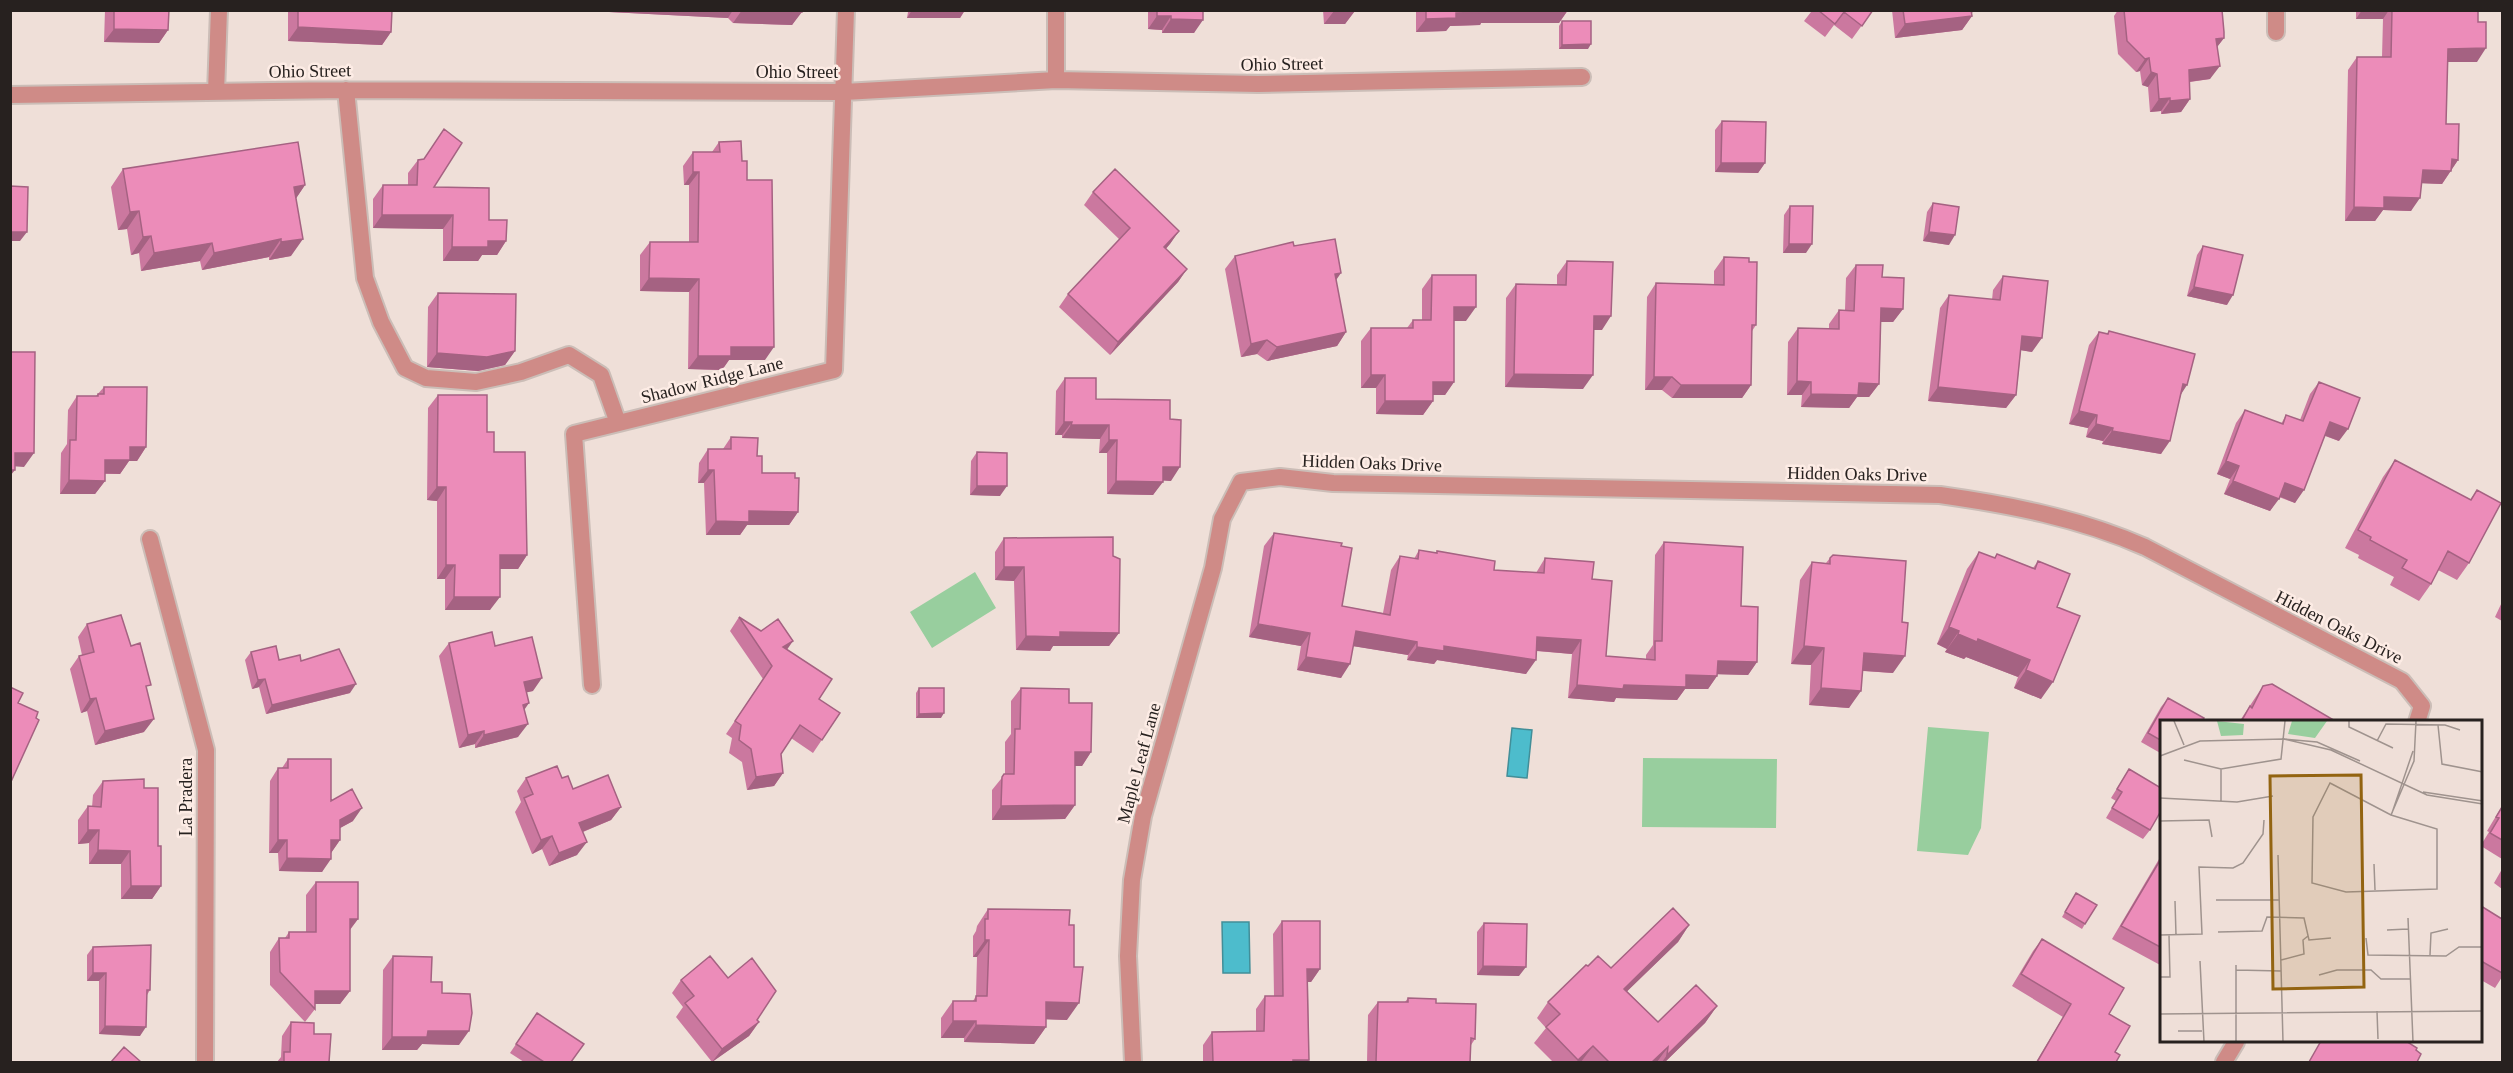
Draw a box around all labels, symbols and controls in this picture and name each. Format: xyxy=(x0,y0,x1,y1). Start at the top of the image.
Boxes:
street label: Ohio Street xyxy=(1241,53,1323,75)
street label: Ohio Street xyxy=(269,60,351,82)
street label: Ohio Street xyxy=(756,62,838,82)
street label: Shadow Ridge Lane xyxy=(639,353,785,407)
street label: Hidden Oaks Drive xyxy=(1302,451,1442,475)
street label: Hidden Oaks Drive xyxy=(1787,463,1927,485)
street label: Hidden Oaks Drive xyxy=(2272,586,2406,668)
street label: Maple Leaf Lane xyxy=(1113,701,1165,825)
inset map xyxy=(2160,720,2483,1043)
street label: La Pradera xyxy=(176,758,196,836)

